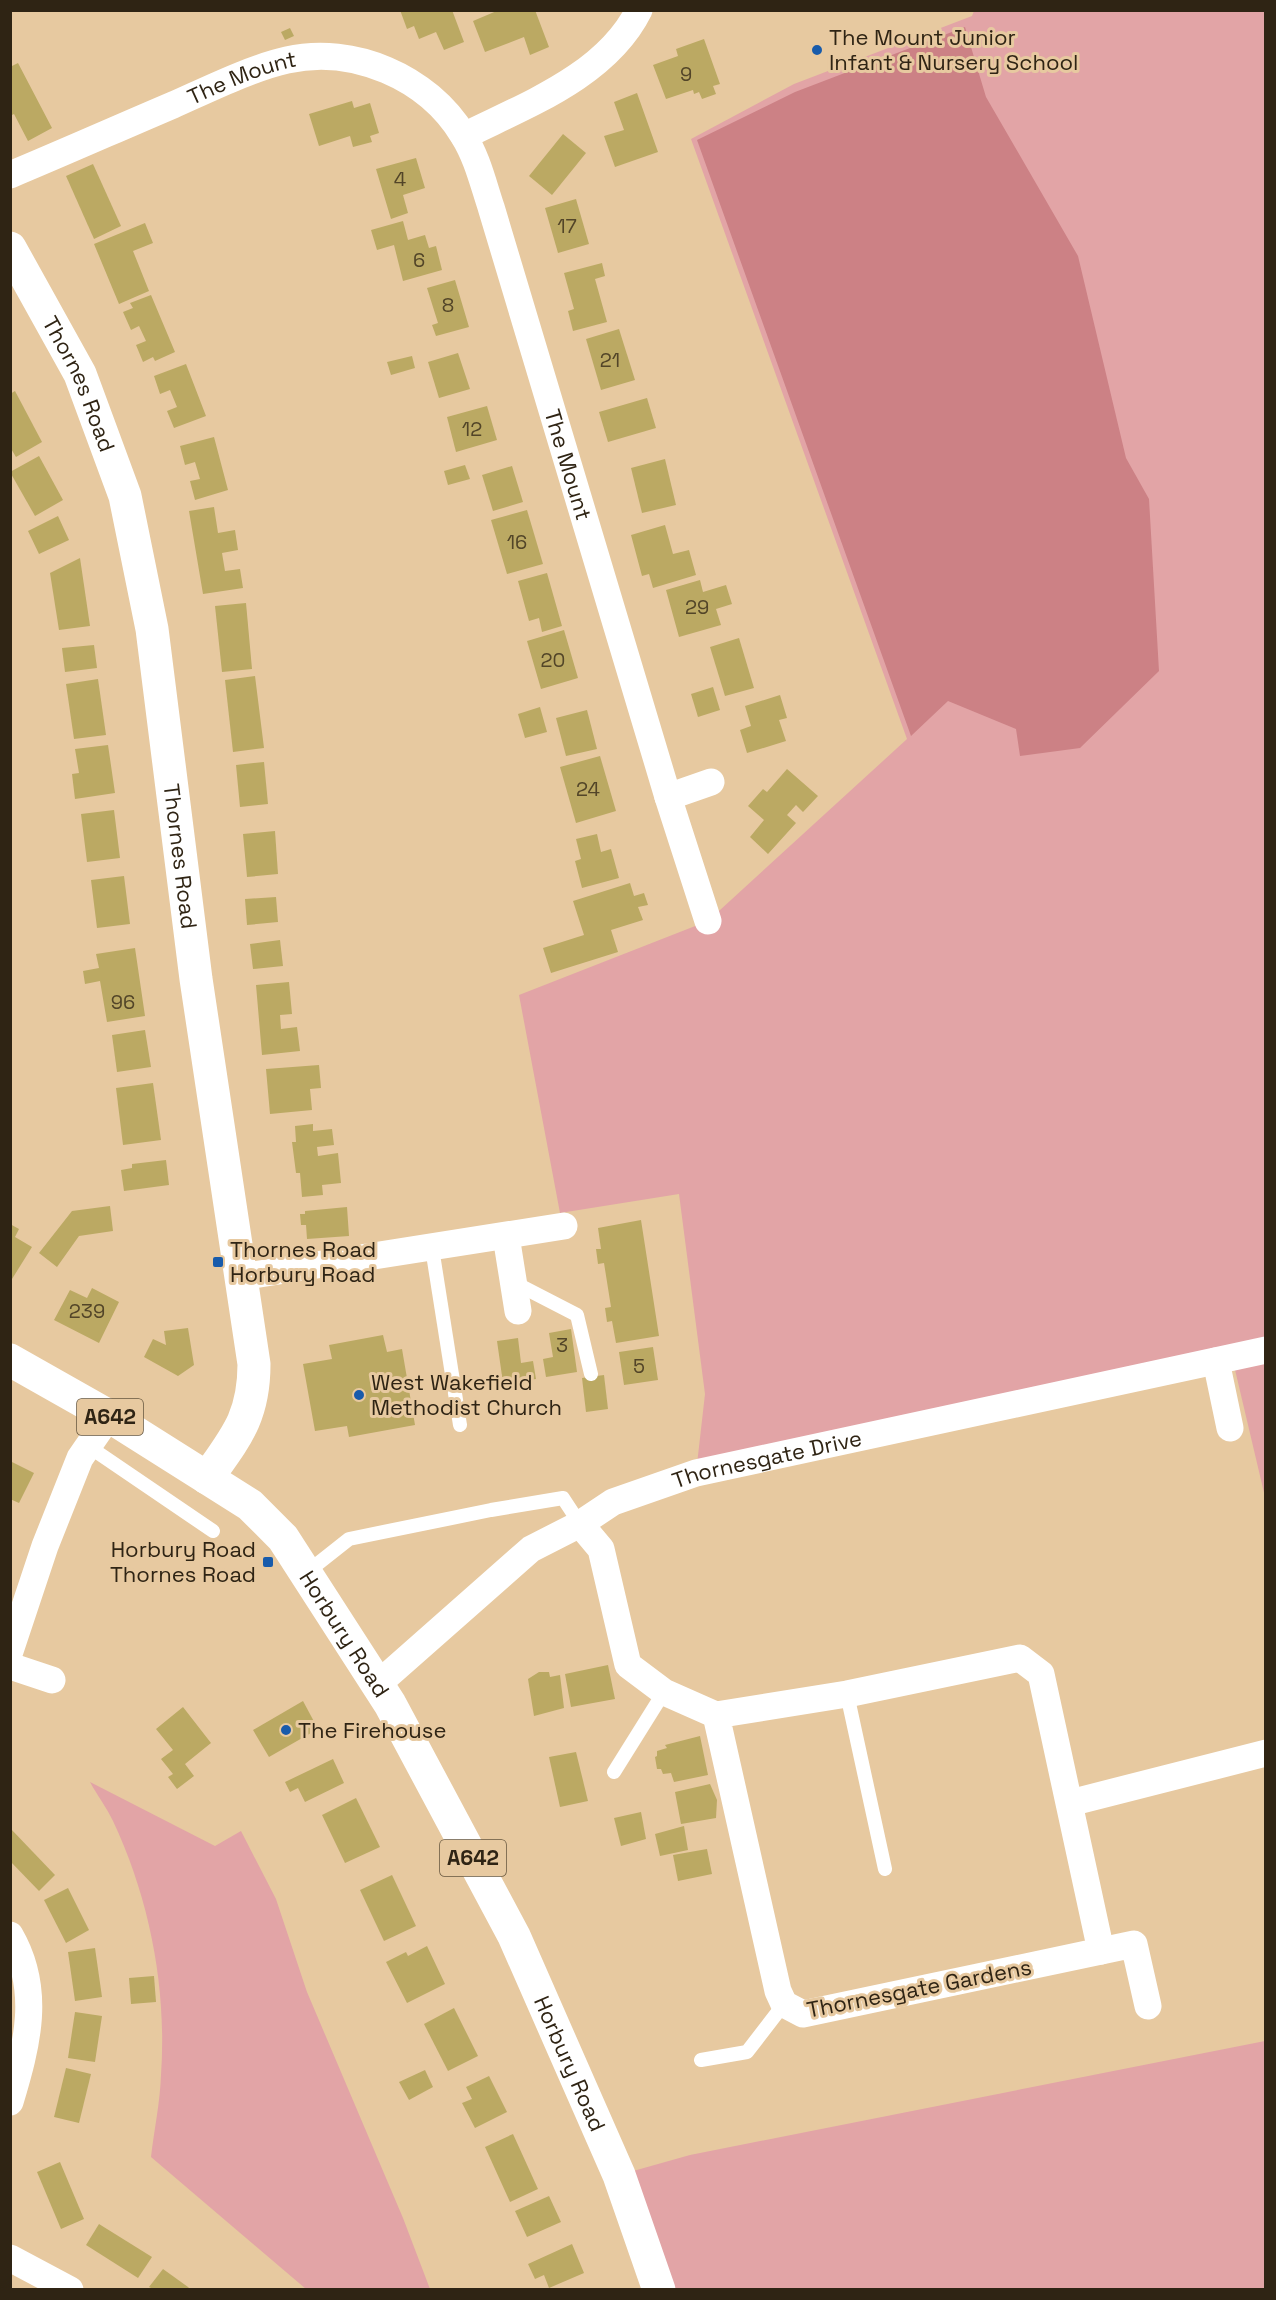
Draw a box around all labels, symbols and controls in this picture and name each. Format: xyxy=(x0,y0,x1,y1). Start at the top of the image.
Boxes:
place label: The Mount Junior Infant & Nursery School xyxy=(829,23,1078,76)
marker: The Mount Junior Infant & Nursery School xyxy=(810,43,824,57)
street label: The Mount xyxy=(183,44,299,111)
house number: 9 xyxy=(680,61,692,87)
house number: 4 xyxy=(394,166,406,192)
house number: 17 xyxy=(557,213,577,239)
house number: 6 xyxy=(413,247,425,273)
house number: 8 xyxy=(442,292,454,318)
street label: Thornes Road xyxy=(37,311,121,456)
house number: 21 xyxy=(600,347,620,373)
street label: The Mount xyxy=(538,406,598,523)
house number: 12 xyxy=(462,416,482,442)
house number: 16 xyxy=(507,529,527,555)
house number: 29 xyxy=(685,594,709,620)
house number: 20 xyxy=(541,647,565,673)
house number: 24 xyxy=(576,776,600,802)
street label: Thornes Road xyxy=(158,782,204,931)
house number: 96 xyxy=(111,989,135,1015)
place label: Thornes Road Horbury Road xyxy=(230,1235,376,1288)
marker: Thornes Road Horbury Road xyxy=(211,1255,225,1269)
house number: 239 xyxy=(69,1298,105,1324)
house number: 3 xyxy=(556,1332,568,1358)
house number: 5 xyxy=(633,1353,645,1379)
place label: West Wakefield Methodist Church xyxy=(371,1368,562,1421)
marker: West Wakefield Methodist Church xyxy=(352,1388,366,1402)
road number: A642 xyxy=(77,1399,143,1435)
street label: Thornesgate Drive xyxy=(668,1424,864,1494)
place label: Horbury Road Thornes Road xyxy=(110,1535,256,1588)
marker: Horbury Road Thornes Road xyxy=(261,1555,275,1569)
street label: Horbury Road xyxy=(294,1565,396,1702)
place label: The Firehouse xyxy=(298,1716,446,1744)
marker: The Firehouse xyxy=(279,1723,293,1737)
road number: A642 xyxy=(440,1840,506,1876)
street label: Thornesgate Gardens xyxy=(804,1952,1034,2024)
street label: Horbury Road xyxy=(528,1991,612,2136)

